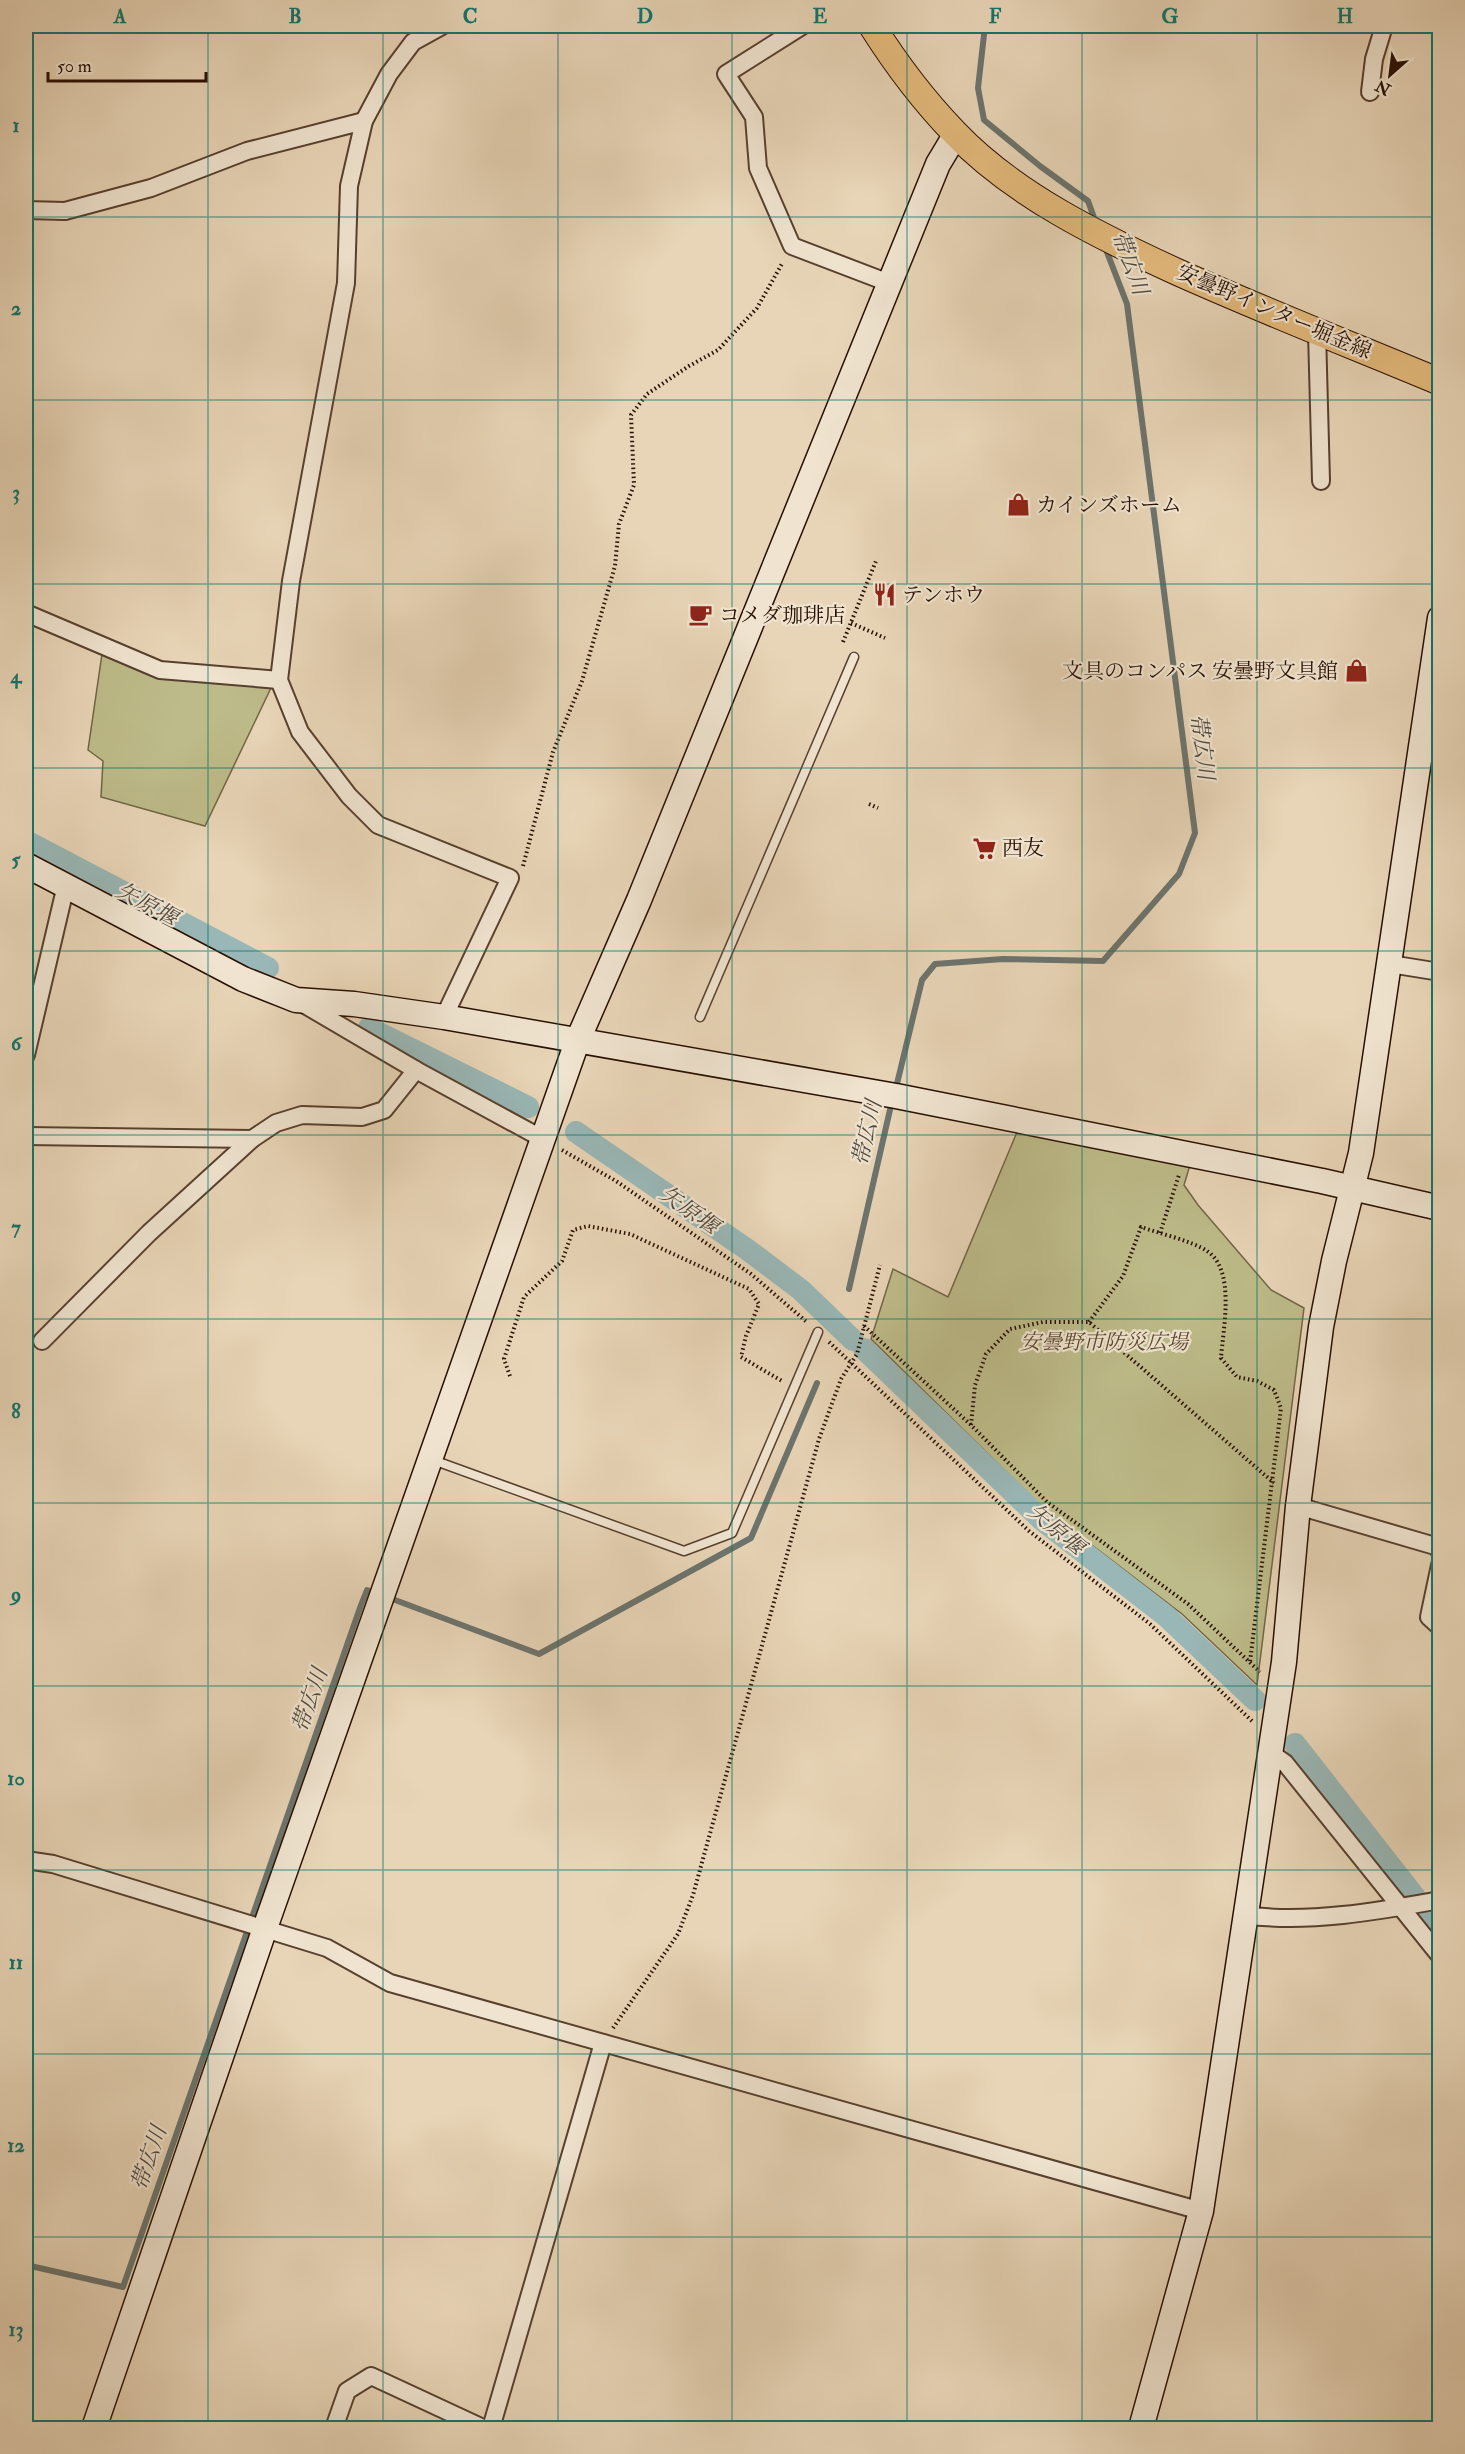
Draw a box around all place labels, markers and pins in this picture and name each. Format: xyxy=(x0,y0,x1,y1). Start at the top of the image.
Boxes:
shop icon: カインズホーム xyxy=(1005,492,1031,518)
place label: カインズホーム xyxy=(1036,492,1182,519)
restaurant icon: テンホウ xyxy=(871,582,897,608)
place label: テンホウ xyxy=(902,582,985,609)
cafe icon: コメダ珈琲店 xyxy=(688,602,714,628)
place label: コメダ珈琲店 xyxy=(719,602,845,629)
place label: 文具のコンパス 安曇野文具館 xyxy=(1062,658,1338,685)
shop icon: 文具のコンパス 安曇野文具館 xyxy=(1343,658,1369,684)
supermarket icon: 西友 xyxy=(971,835,997,861)
place label: 西友 xyxy=(1002,835,1044,862)

